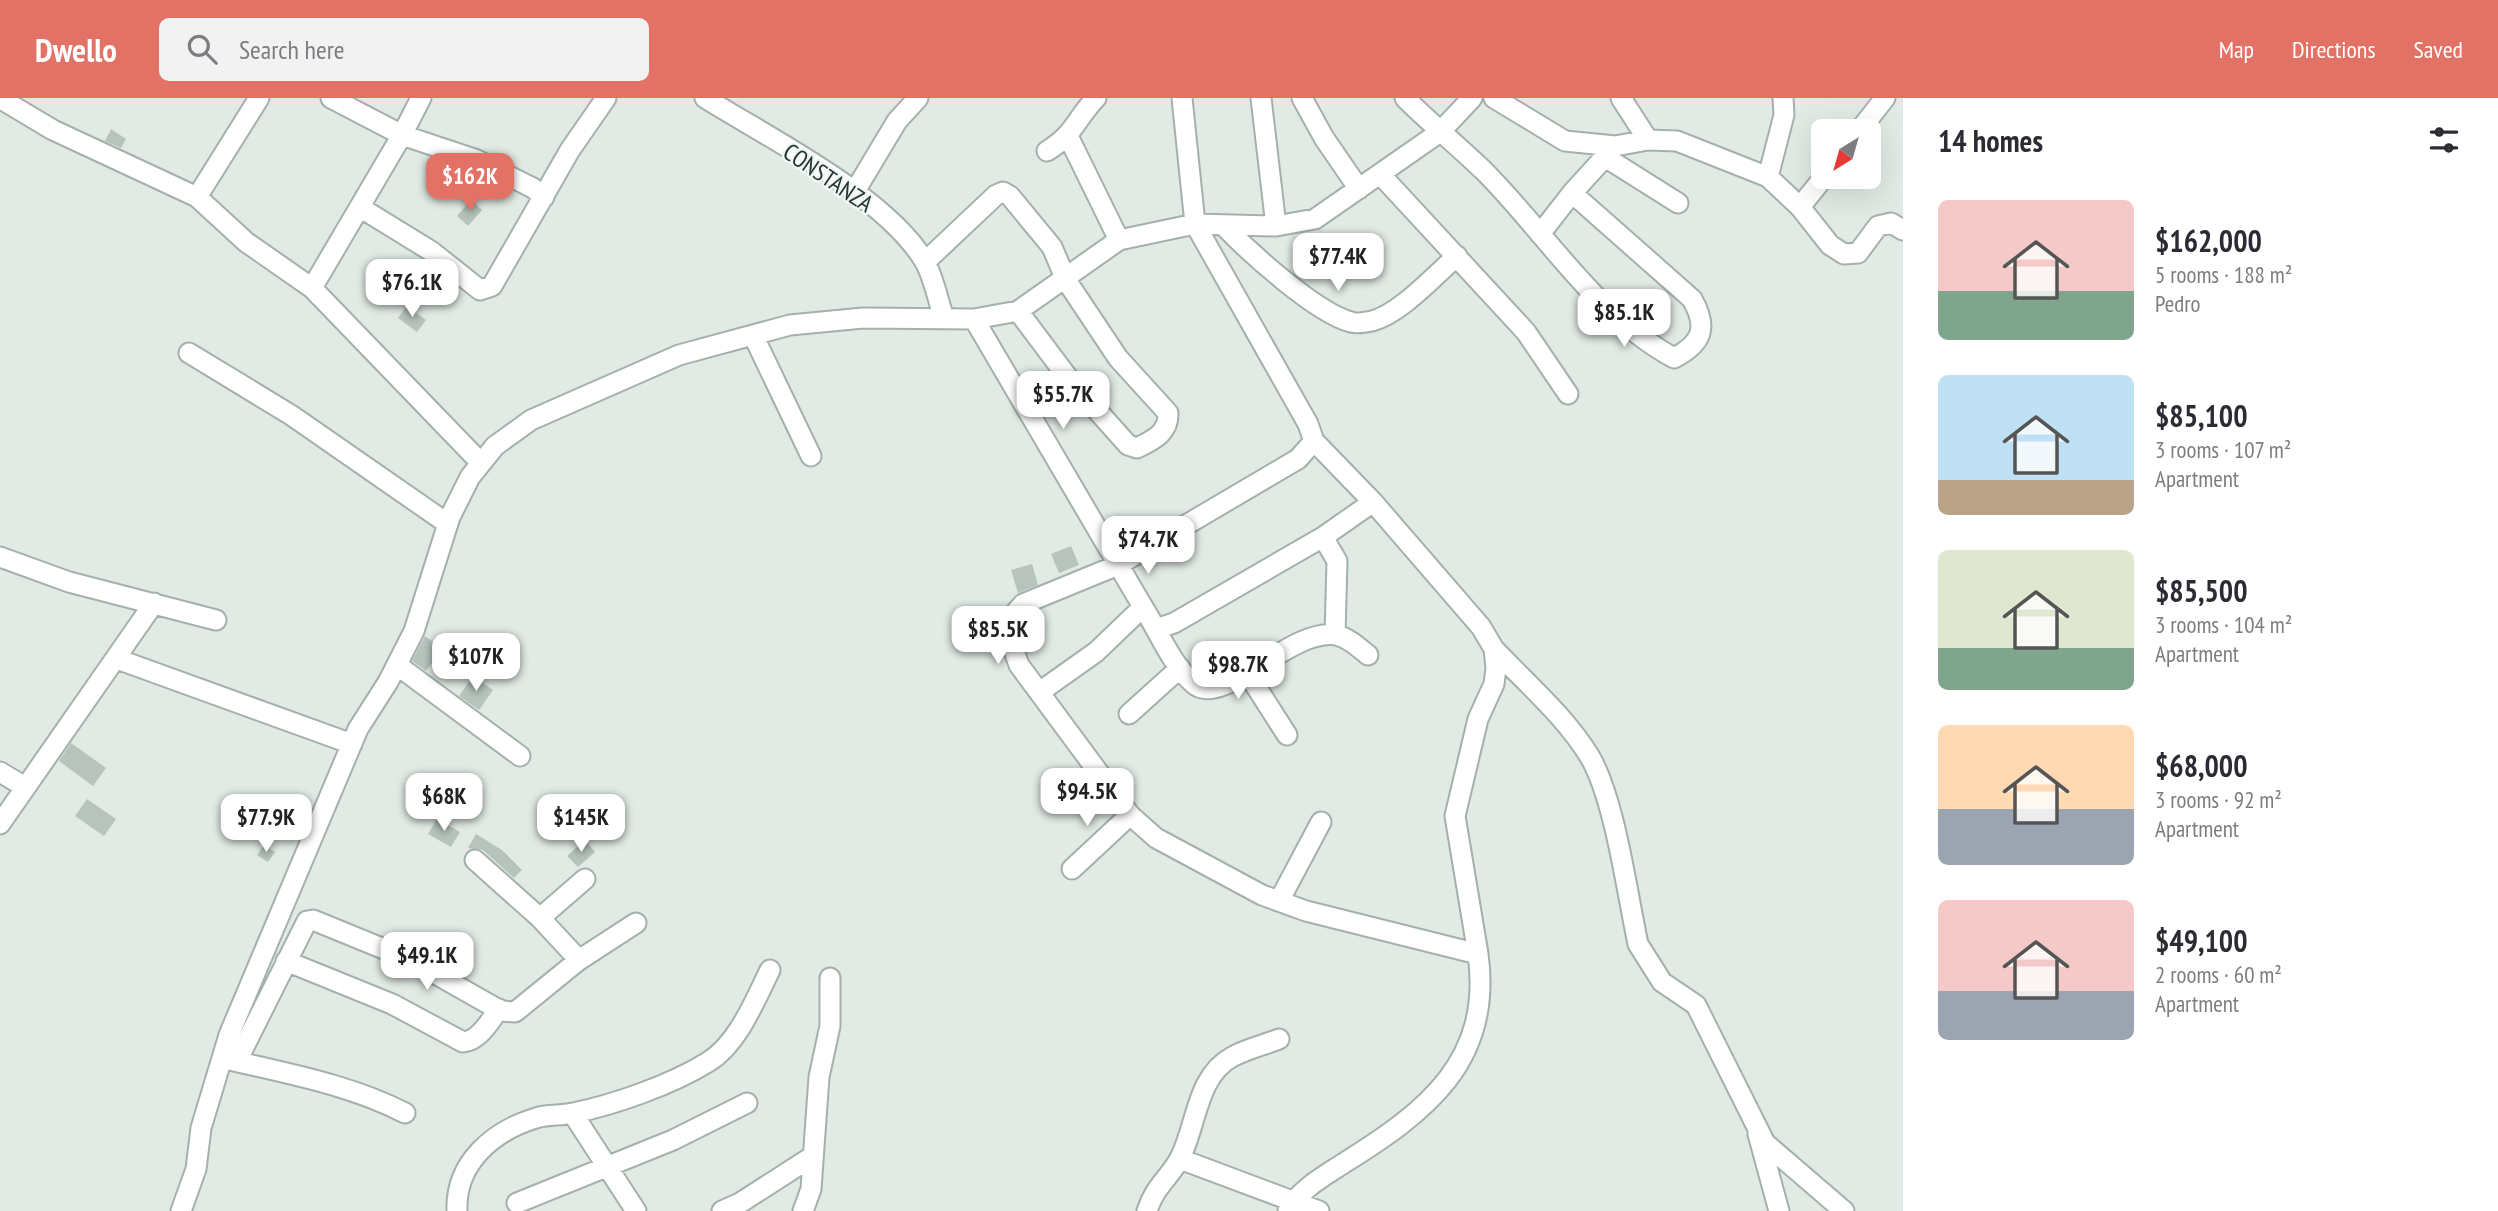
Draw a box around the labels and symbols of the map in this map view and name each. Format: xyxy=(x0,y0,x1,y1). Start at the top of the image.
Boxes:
north arrow xyxy=(1811,119,1881,189)
street label: CONSTANZA xyxy=(777,136,880,219)
pin: $162K xyxy=(421,153,519,213)
pin: $77.4K xyxy=(1281,234,1395,293)
pin: $76.1K xyxy=(355,260,469,319)
pin: $85.1K xyxy=(1567,289,1681,349)
pin: $55.7K xyxy=(1006,372,1120,431)
pin: $74.7K xyxy=(1091,517,1205,576)
pin: $85.5K xyxy=(941,606,1055,666)
pin: $107K xyxy=(427,634,525,693)
pin: $98.7K xyxy=(1181,642,1295,701)
pin: $94.5K xyxy=(1030,768,1144,828)
pin: $68K xyxy=(403,774,485,833)
pin: $77.9K xyxy=(209,794,323,854)
pin: $145K xyxy=(532,794,630,854)
pin: $49.1K xyxy=(370,932,484,992)

